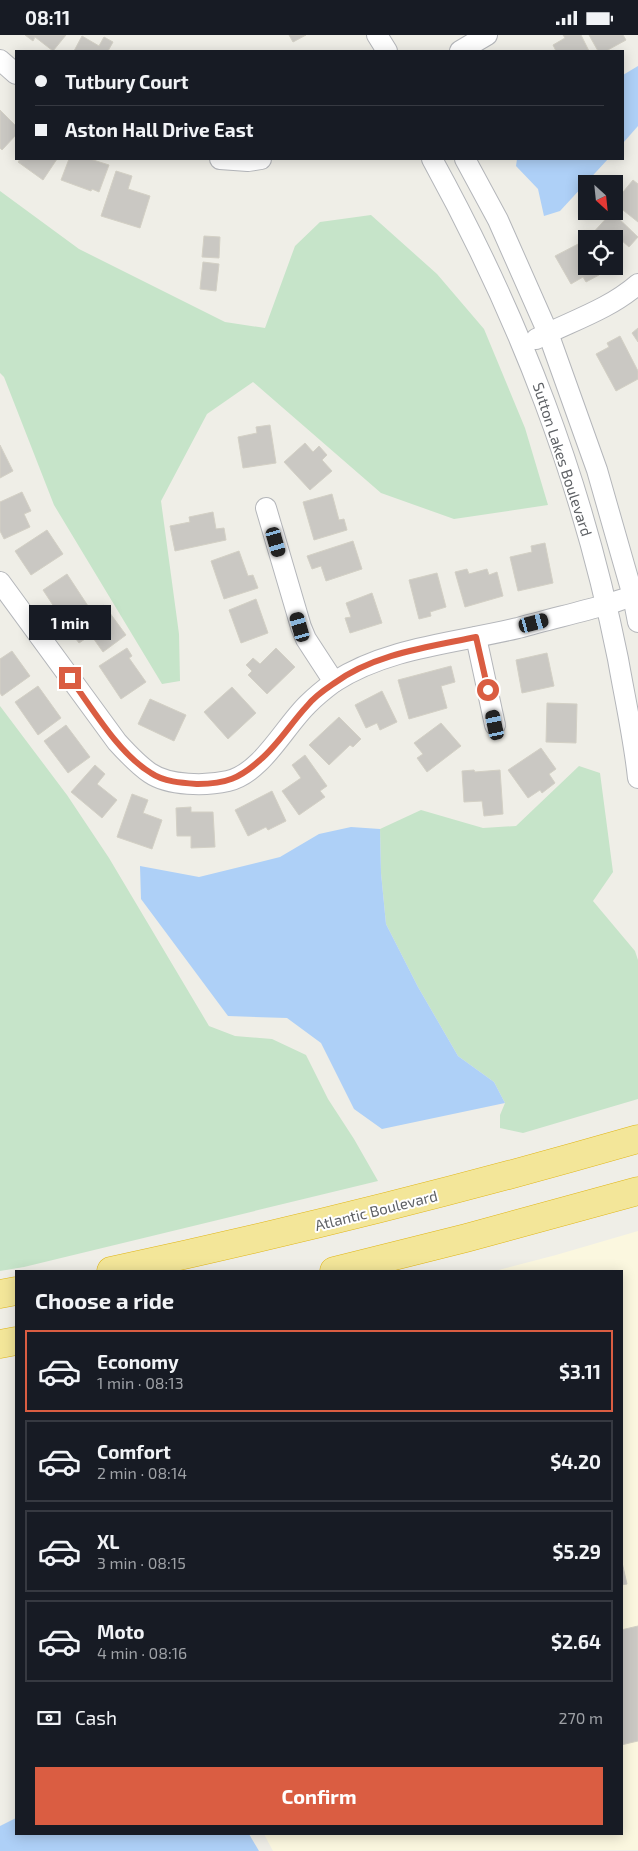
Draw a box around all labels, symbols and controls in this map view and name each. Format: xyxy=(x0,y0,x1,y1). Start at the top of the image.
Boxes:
text: 08:11 xyxy=(25,6,70,29)
text: Tutbury Court xyxy=(65,70,189,93)
text: Aston Hall Drive East xyxy=(65,118,254,141)
north arrow xyxy=(578,175,622,220)
map controls xyxy=(578,175,623,275)
button: locate xyxy=(578,230,623,275)
street label: Sutton Lakes Boulevard xyxy=(530,380,596,538)
car xyxy=(264,526,287,558)
callout: 1 min xyxy=(29,605,111,641)
car xyxy=(288,611,311,643)
car xyxy=(517,612,550,634)
text: 1 min xyxy=(51,613,89,632)
route end xyxy=(59,667,81,689)
route start xyxy=(477,679,499,701)
car xyxy=(484,709,505,741)
street label: Atlantic Boulevard xyxy=(313,1186,439,1234)
text: Choose a ride xyxy=(35,1287,174,1313)
icon: car xyxy=(37,1349,82,1394)
text: Economy xyxy=(97,1350,179,1373)
text: $3.11 xyxy=(559,1360,601,1383)
text: 1 min · 08:13 xyxy=(97,1373,184,1392)
icon: car xyxy=(37,1439,82,1484)
text: Comfort xyxy=(97,1440,171,1463)
text: $4.20 xyxy=(550,1450,601,1473)
text: 2 min · 08:14 xyxy=(97,1463,187,1482)
icon: car xyxy=(37,1529,82,1574)
text: XL xyxy=(97,1530,119,1553)
text: $5.29 xyxy=(553,1540,601,1563)
text: 3 min · 08:15 xyxy=(97,1553,186,1572)
icon: car xyxy=(37,1619,82,1664)
text: Moto xyxy=(97,1620,145,1643)
text: $2.64 xyxy=(551,1630,601,1653)
text: 4 min · 08:16 xyxy=(97,1643,187,1662)
icon: cash xyxy=(35,1704,63,1732)
text: Cash xyxy=(75,1706,117,1729)
text: 270 m xyxy=(559,1708,603,1727)
button: Confirm xyxy=(35,1767,603,1825)

